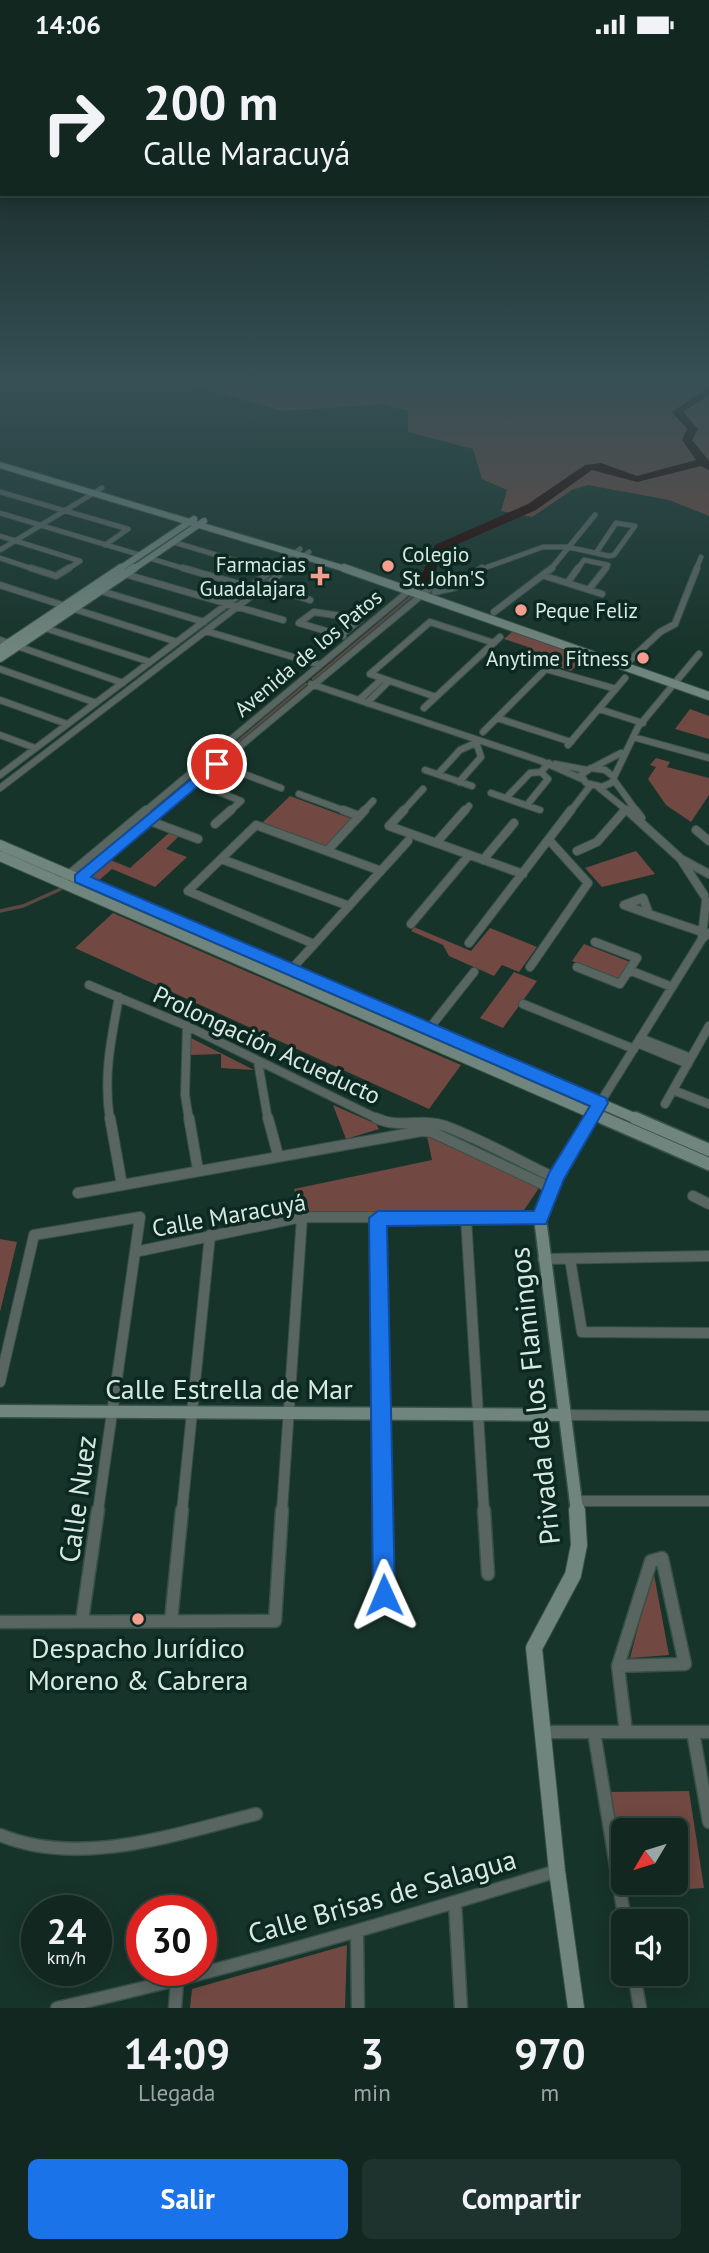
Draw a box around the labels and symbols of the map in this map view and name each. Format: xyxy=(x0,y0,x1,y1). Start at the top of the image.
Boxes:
place label: Colegio St. John'S xyxy=(402,541,485,592)
place label: Farmacias Guadalajara xyxy=(200,551,306,602)
marker: Colegio St. John'S xyxy=(380,558,396,574)
marker: Farmacias Guadalajara xyxy=(312,568,328,584)
street label: Avenida de los Patos xyxy=(229,583,387,723)
place label: Peque Feliz xyxy=(535,597,638,624)
marker: Peque Feliz xyxy=(513,602,529,618)
place label: Anytime Fitness xyxy=(486,645,629,672)
marker: Anytime Fitness xyxy=(635,650,651,666)
pin xyxy=(187,734,247,794)
street label: Prolongación Acueducto xyxy=(148,979,386,1111)
street label: Calle Maracuyá xyxy=(150,1186,308,1244)
street label: Privada de los Flamingos xyxy=(500,1246,568,1546)
street label: Calle Estrella de Mar xyxy=(105,1370,353,1407)
street label: Calle Nuez xyxy=(50,1433,104,1565)
position arrow xyxy=(347,1558,421,1632)
marker: Despacho Jurídico Moreno & Cabrera xyxy=(130,1611,146,1627)
place label: Despacho Jurídico Moreno & Cabrera xyxy=(28,1629,248,1698)
north arrow xyxy=(611,1818,688,1895)
street label: Calle Brisas de Salagua xyxy=(244,1840,520,1952)
speed limit sign: 30 xyxy=(126,1895,217,1986)

